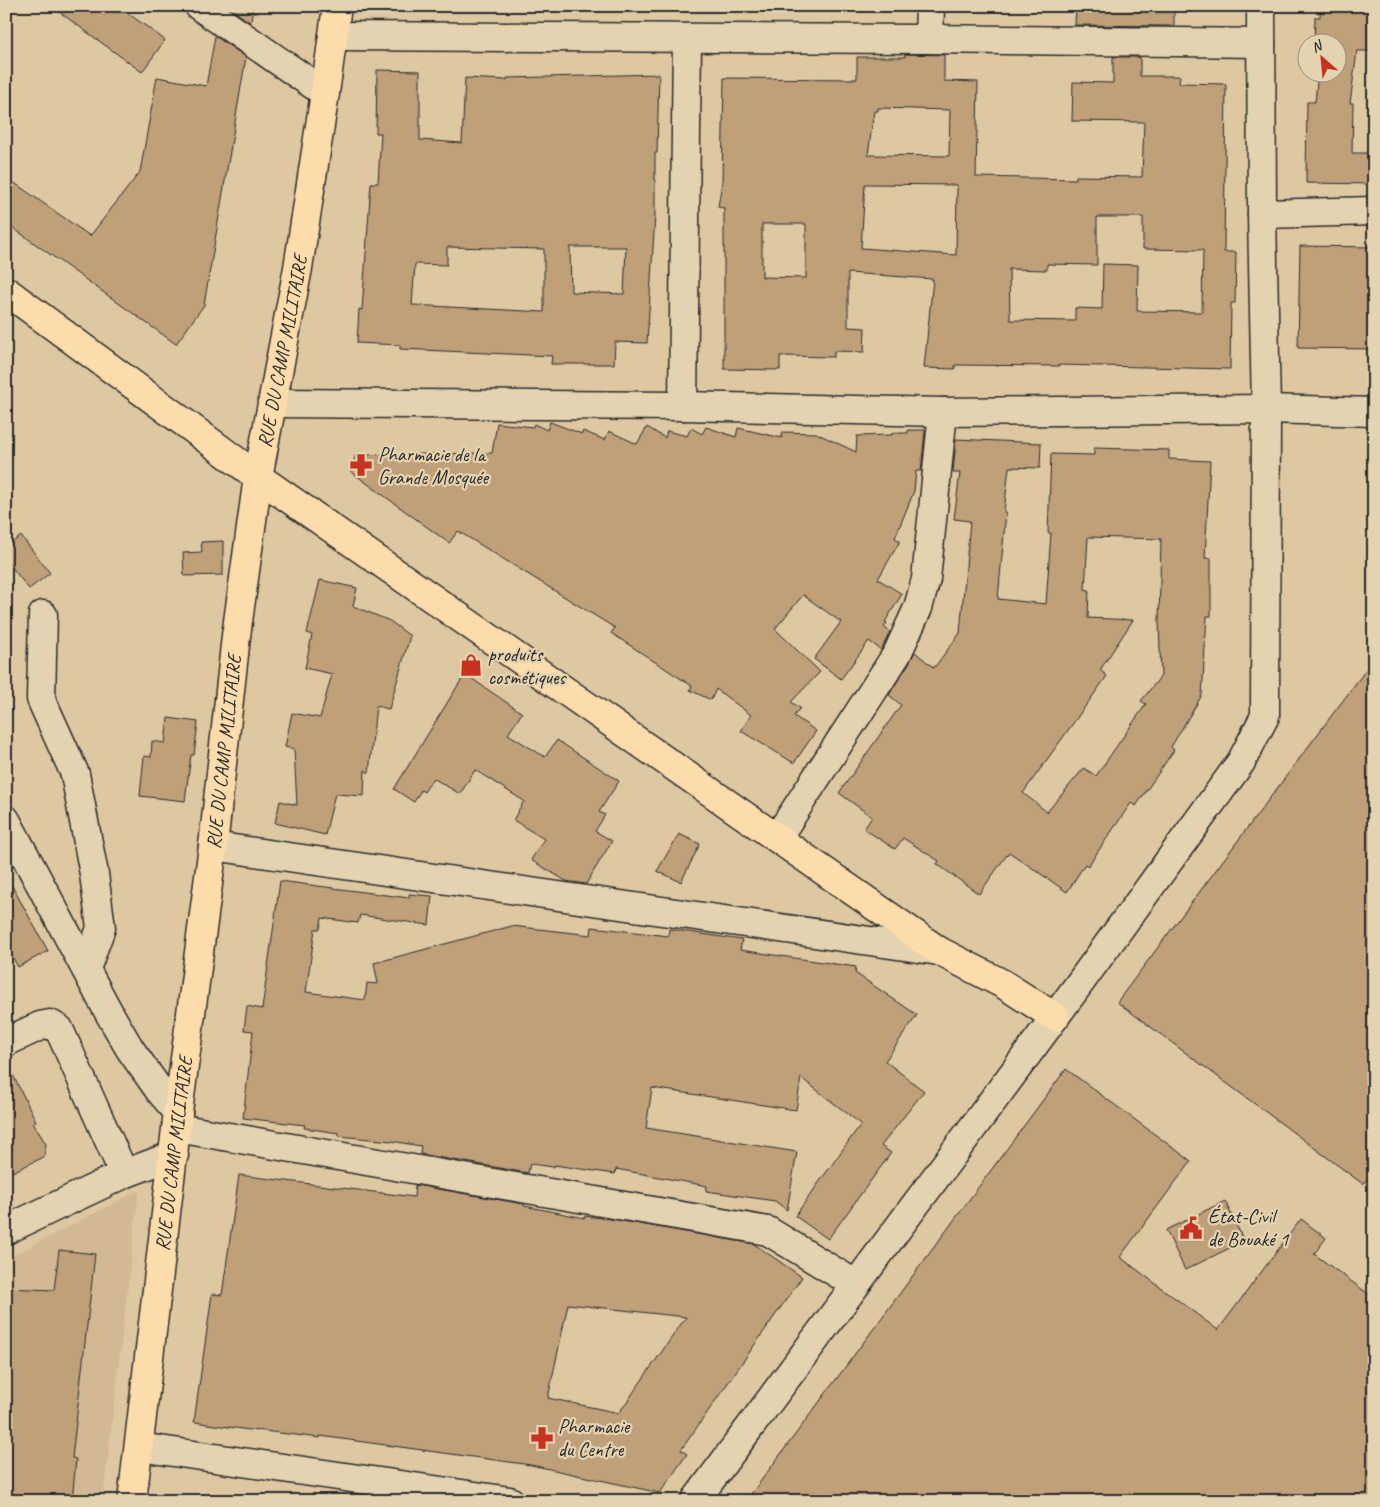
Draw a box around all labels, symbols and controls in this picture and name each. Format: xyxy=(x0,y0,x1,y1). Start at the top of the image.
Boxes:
north arrow xyxy=(1298,32,1348,82)
text: N xyxy=(1309,36,1326,56)
street label: RUE DU CAMP MILITAIRE xyxy=(251,250,313,450)
place label: Pharmacie de la Grande Mosquée xyxy=(378,442,489,490)
pharmacy icon: Pharmacie de la Grande Mosquée xyxy=(348,452,374,478)
place label: produits cosmétiques xyxy=(488,642,568,690)
street label: RUE DU CAMP MILITAIRE xyxy=(200,650,247,850)
shop icon: produits cosmétiques xyxy=(458,652,484,678)
street label: RUE DU CAMP MILITAIRE xyxy=(149,1052,198,1252)
place label: État-Civil de Bouaké 1 xyxy=(1208,1204,1289,1252)
public building icon: État-Civil de Bouaké 1 xyxy=(1178,1215,1204,1241)
place label: Pharmacie du Centre xyxy=(558,1414,631,1462)
pharmacy icon: Pharmacie du Centre xyxy=(529,1425,555,1451)

